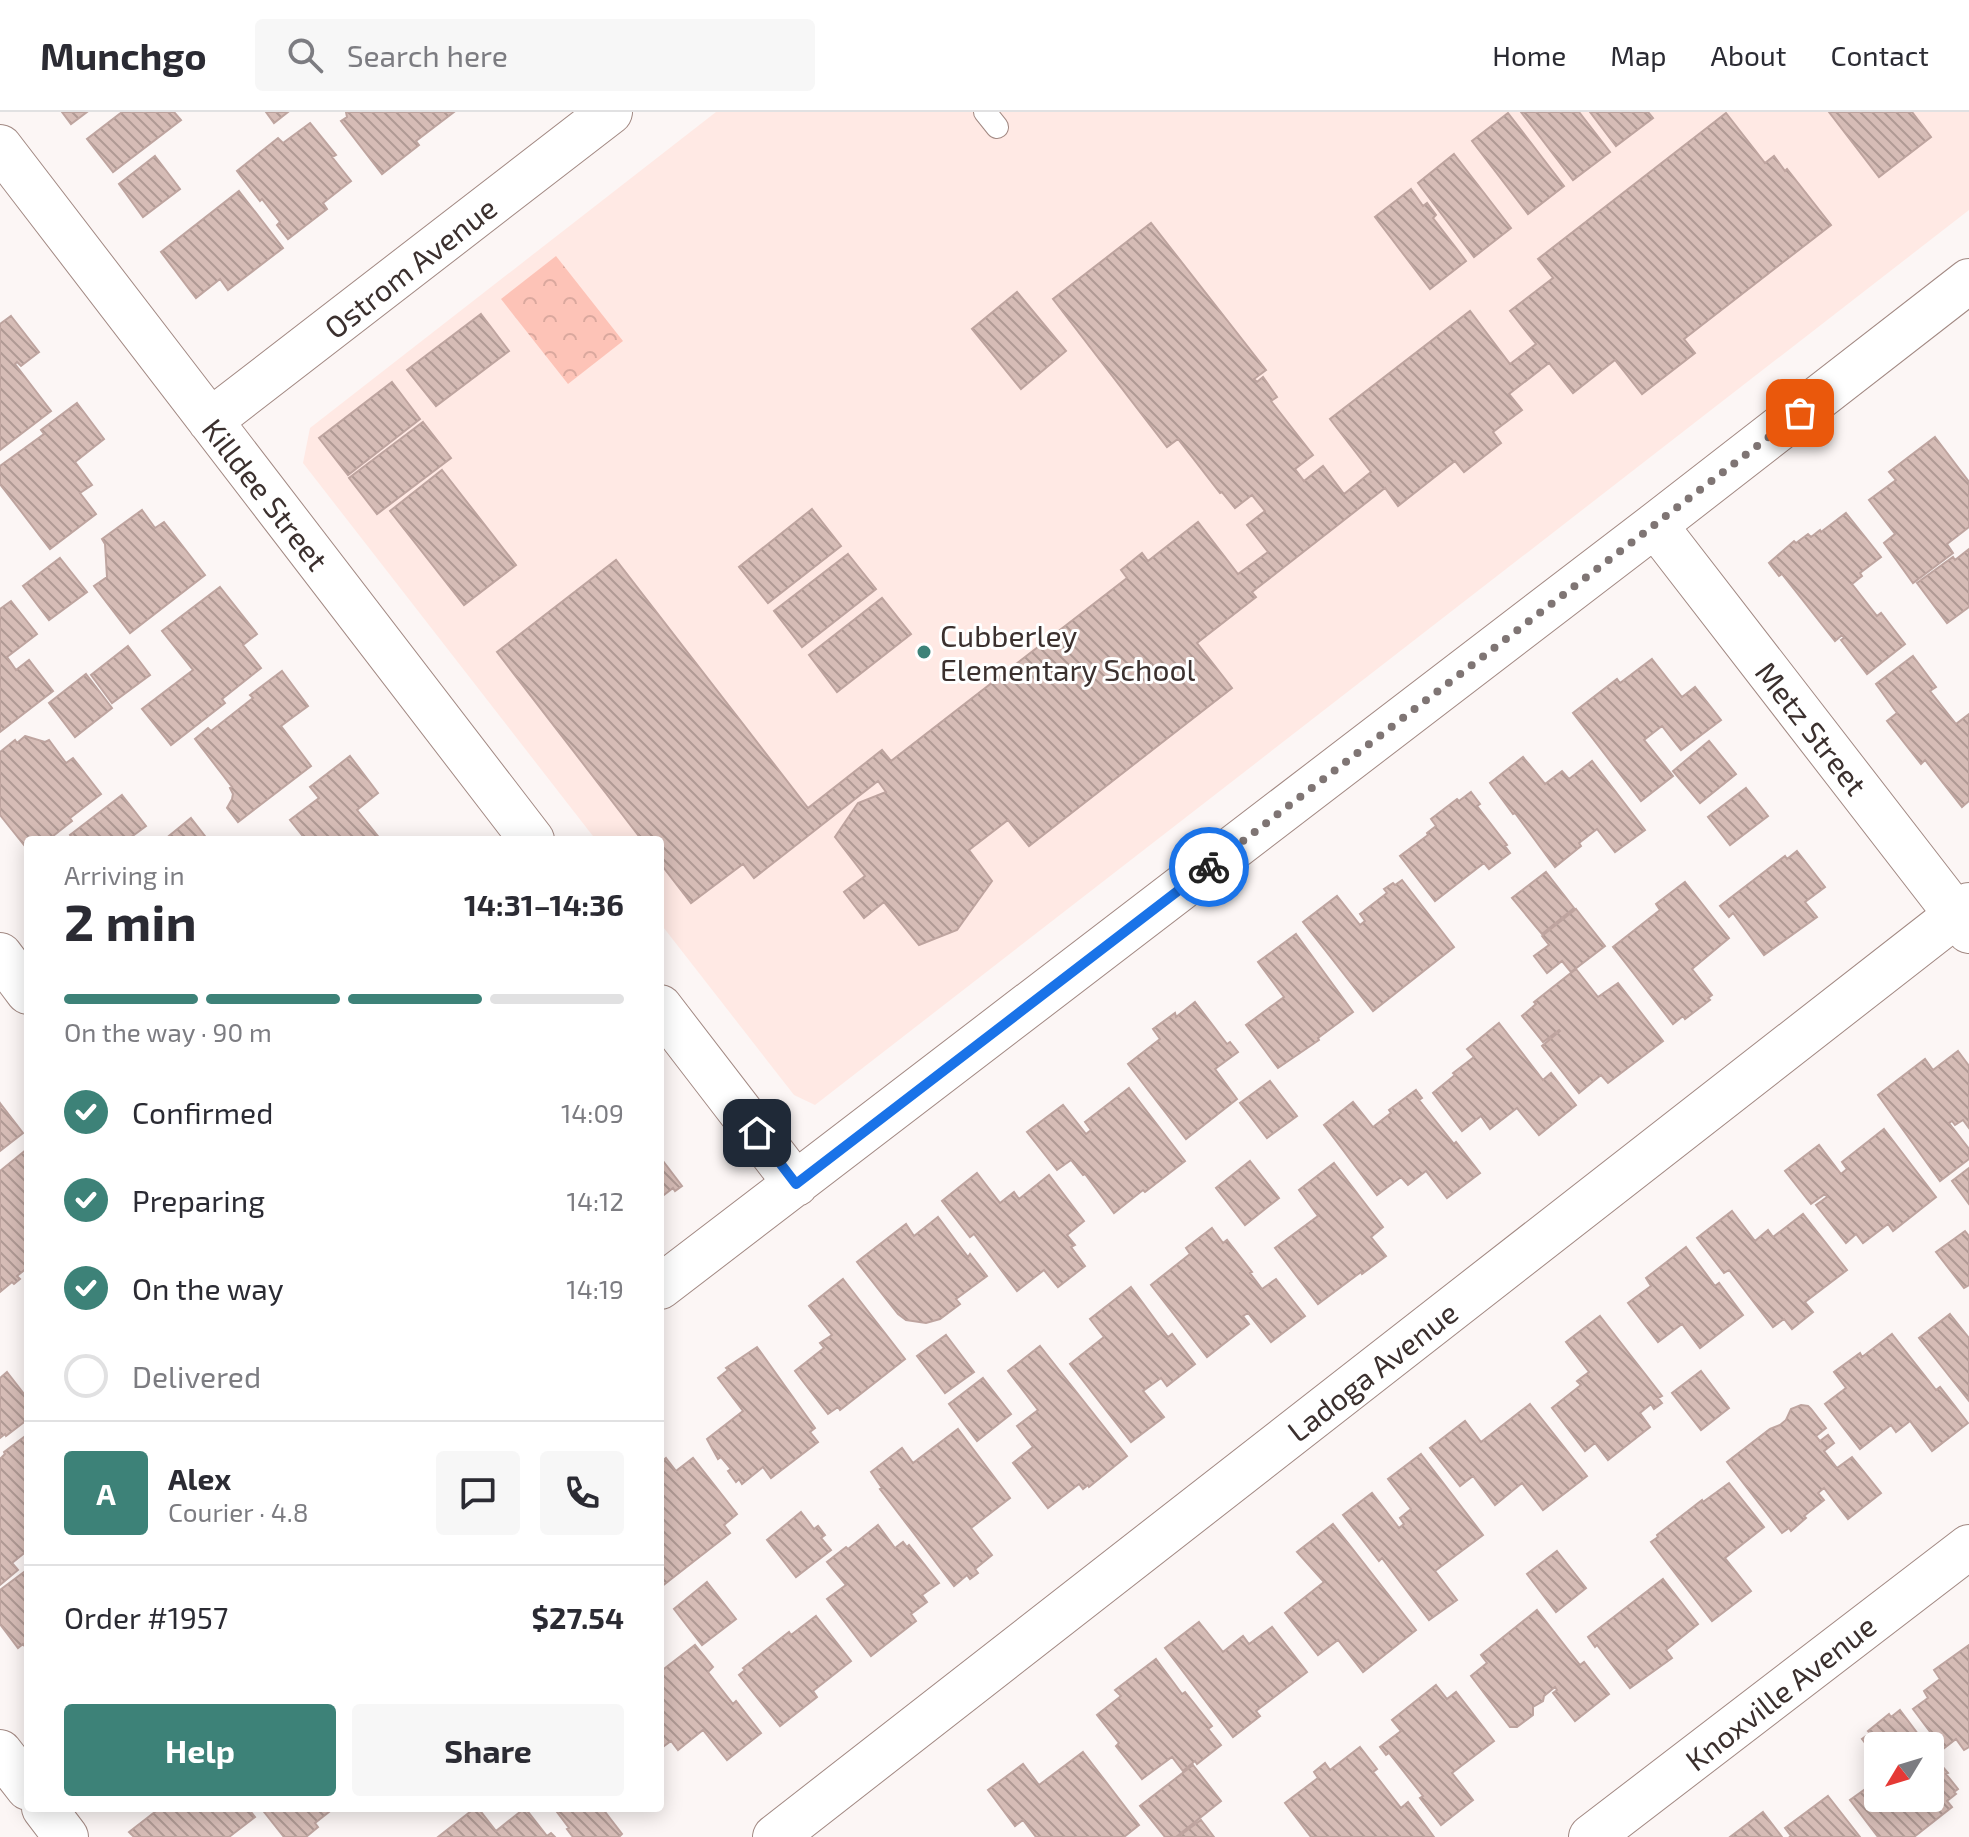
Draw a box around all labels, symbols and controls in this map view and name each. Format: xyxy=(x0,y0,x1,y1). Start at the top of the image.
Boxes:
search box xyxy=(255,19,815,91)
text: Munchgo xyxy=(40,32,207,78)
icon: search xyxy=(283,33,327,77)
text: Search here xyxy=(347,37,508,73)
text: Home xyxy=(1492,38,1566,72)
text: Map xyxy=(1610,38,1667,72)
text: About xyxy=(1711,38,1786,72)
text: Contact xyxy=(1830,38,1929,72)
street label: Ostrom Avenue xyxy=(317,189,503,345)
pin xyxy=(1766,379,1834,447)
icon: bag xyxy=(1778,391,1822,435)
street label: Killdee Street xyxy=(196,411,336,577)
place label: Cubberley Elementary School xyxy=(940,617,1195,687)
marker: Cubberley Elementary School xyxy=(915,643,933,661)
street label: Metz Street xyxy=(1749,654,1875,802)
courier xyxy=(1169,827,1249,907)
icon: bike xyxy=(1187,845,1231,889)
text: Arriving in xyxy=(64,859,185,890)
text: 14:31–14:36 xyxy=(464,886,624,922)
text: 2 min xyxy=(64,889,197,951)
text: On the way · 90 m xyxy=(64,1016,272,1047)
icon: check xyxy=(64,1090,108,1134)
text: Confirmed xyxy=(132,1094,273,1130)
text: 14:09 xyxy=(561,1097,624,1128)
pin xyxy=(723,1099,791,1167)
icon: home xyxy=(735,1111,779,1155)
icon: check xyxy=(64,1178,108,1222)
text: Preparing xyxy=(132,1182,265,1218)
text: 14:12 xyxy=(567,1185,624,1216)
icon: check xyxy=(64,1266,108,1310)
text: On the way xyxy=(132,1270,284,1306)
text: 14:19 xyxy=(566,1273,624,1304)
street label: Ladoga Avenue xyxy=(1280,1293,1464,1449)
text: Delivered xyxy=(132,1358,261,1394)
button: chat xyxy=(436,1451,520,1535)
button: phone xyxy=(540,1451,624,1535)
text: Alex xyxy=(168,1460,231,1496)
text: A xyxy=(96,1475,116,1511)
text: Courier · 4.8 xyxy=(168,1496,309,1527)
text: Order #1957 xyxy=(64,1599,228,1635)
text: $27.54 xyxy=(532,1599,624,1635)
street label: Knoxville Avenue xyxy=(1678,1607,1882,1777)
button: Help xyxy=(64,1704,336,1796)
button: Share xyxy=(352,1704,624,1796)
north arrow xyxy=(1864,1732,1944,1812)
map controls xyxy=(1864,1732,1944,1812)

